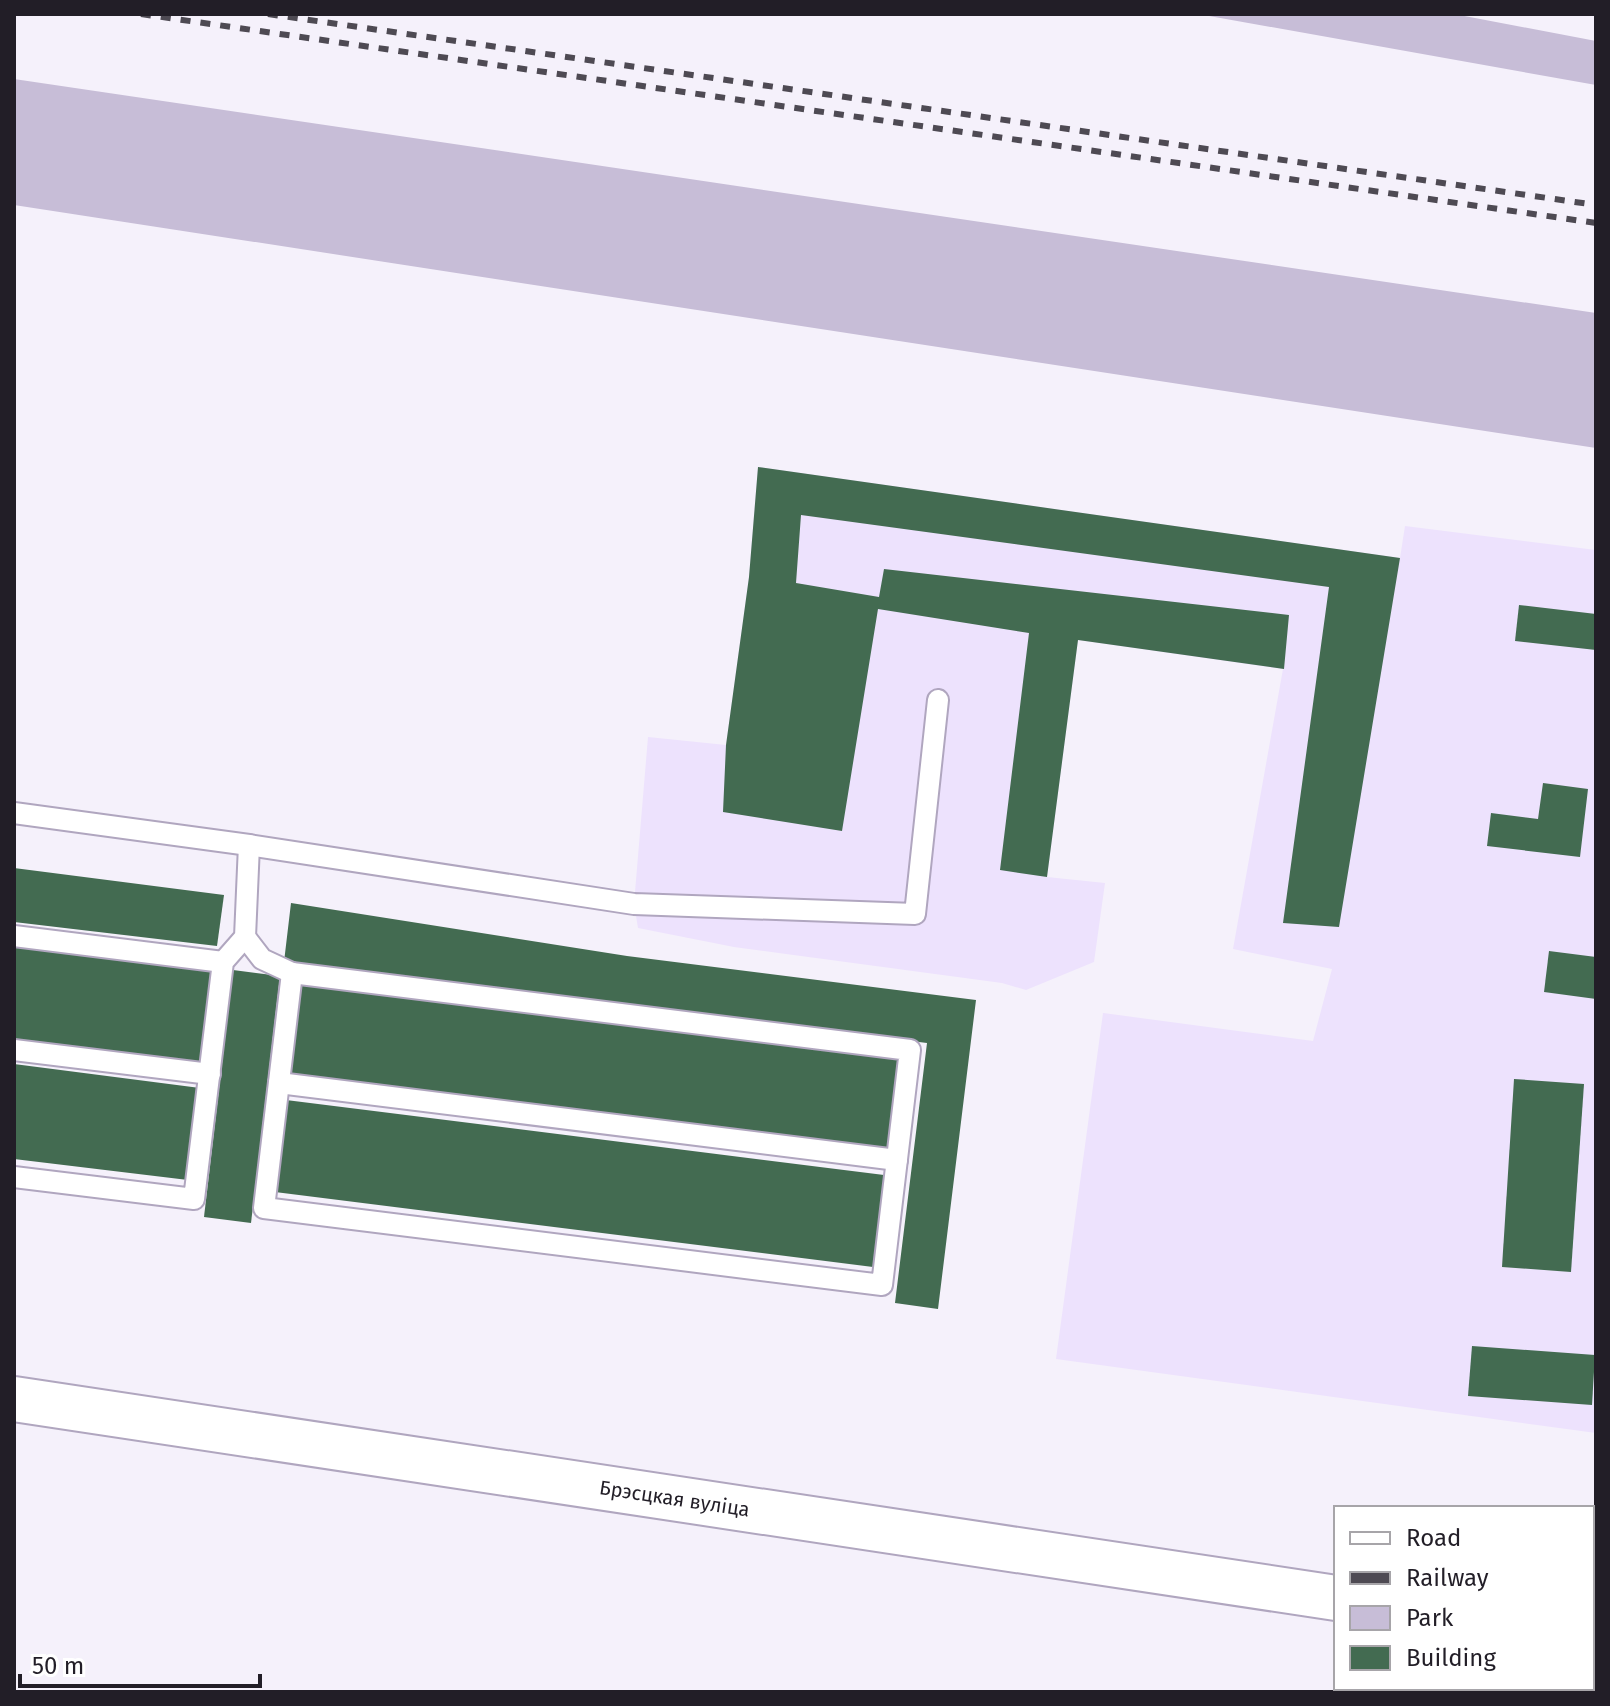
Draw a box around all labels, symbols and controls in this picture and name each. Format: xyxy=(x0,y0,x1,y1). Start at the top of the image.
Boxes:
street label: Брэсцкая вуліца xyxy=(598,1475,751,1522)
legend xyxy=(1334,1506,1594,1690)
text: Road xyxy=(1406,1524,1461,1552)
text: Railway xyxy=(1406,1564,1489,1592)
text: Park xyxy=(1406,1604,1454,1632)
scale bar xyxy=(20,1638,260,1688)
text: Building xyxy=(1406,1644,1496,1672)
text: 50 m xyxy=(32,1652,84,1680)

